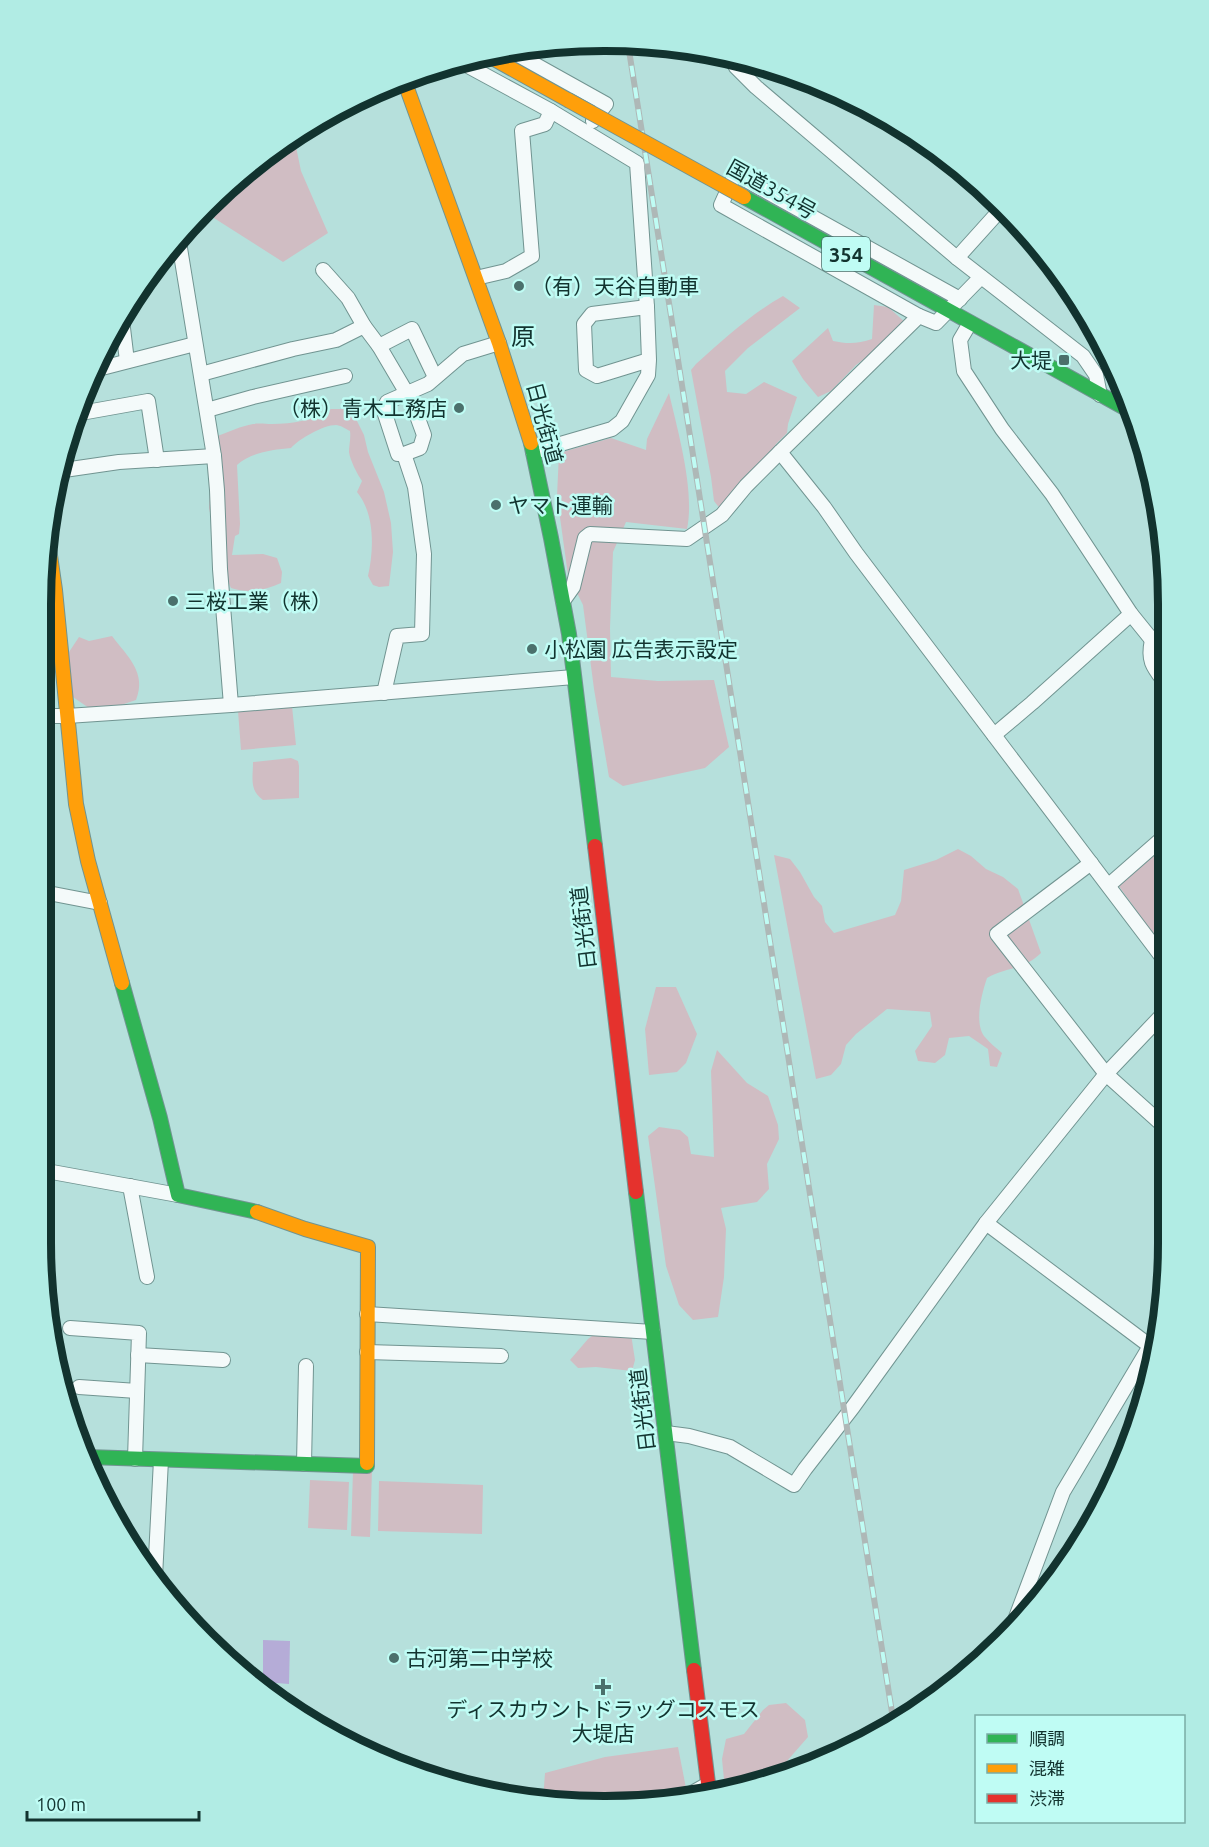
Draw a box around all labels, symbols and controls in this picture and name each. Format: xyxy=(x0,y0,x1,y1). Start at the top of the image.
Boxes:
street label: 国道354号 xyxy=(723,155,821,223)
road number: 354 xyxy=(822,237,870,271)
place label: （有）天谷自動車 xyxy=(531,274,699,298)
marker: （有）天谷自動車 xyxy=(512,279,526,293)
district label: 原 xyxy=(511,323,535,350)
place label: 大堤 xyxy=(1010,348,1052,372)
marker: 大堤 xyxy=(1057,353,1071,367)
street label: 日光街道 xyxy=(523,379,567,467)
place label: （株）青木工務店 xyxy=(279,396,447,420)
marker: （株）青木工務店 xyxy=(452,401,466,415)
place label: ヤマト運輸 xyxy=(508,493,613,517)
marker: ヤマト運輸 xyxy=(489,498,503,512)
place label: 三桜工業（株） xyxy=(185,589,332,613)
marker: 三桜工業（株） xyxy=(166,594,180,608)
place label: 小松園 広告表示設定 xyxy=(544,637,738,661)
marker: 小松園 広告表示設定 xyxy=(525,642,539,656)
street label: 日光街道 xyxy=(566,885,600,971)
street label: 日光街道 xyxy=(625,1367,659,1453)
place label: 古河第二中学校 xyxy=(406,1646,553,1670)
marker: 古河第二中学校 xyxy=(387,1651,401,1665)
marker: ディスカウントドラッグコスモス 大堤店 xyxy=(596,1680,610,1694)
place label: ディスカウントドラッグコスモス 大堤店 xyxy=(446,1697,760,1745)
legend xyxy=(975,1715,1185,1823)
text: 順調 xyxy=(1029,1728,1065,1748)
text: 混雑 xyxy=(1029,1758,1065,1778)
scale bar xyxy=(27,1784,200,1822)
text: 渋滞 xyxy=(1029,1788,1065,1808)
text: 100 m xyxy=(36,1794,86,1814)

